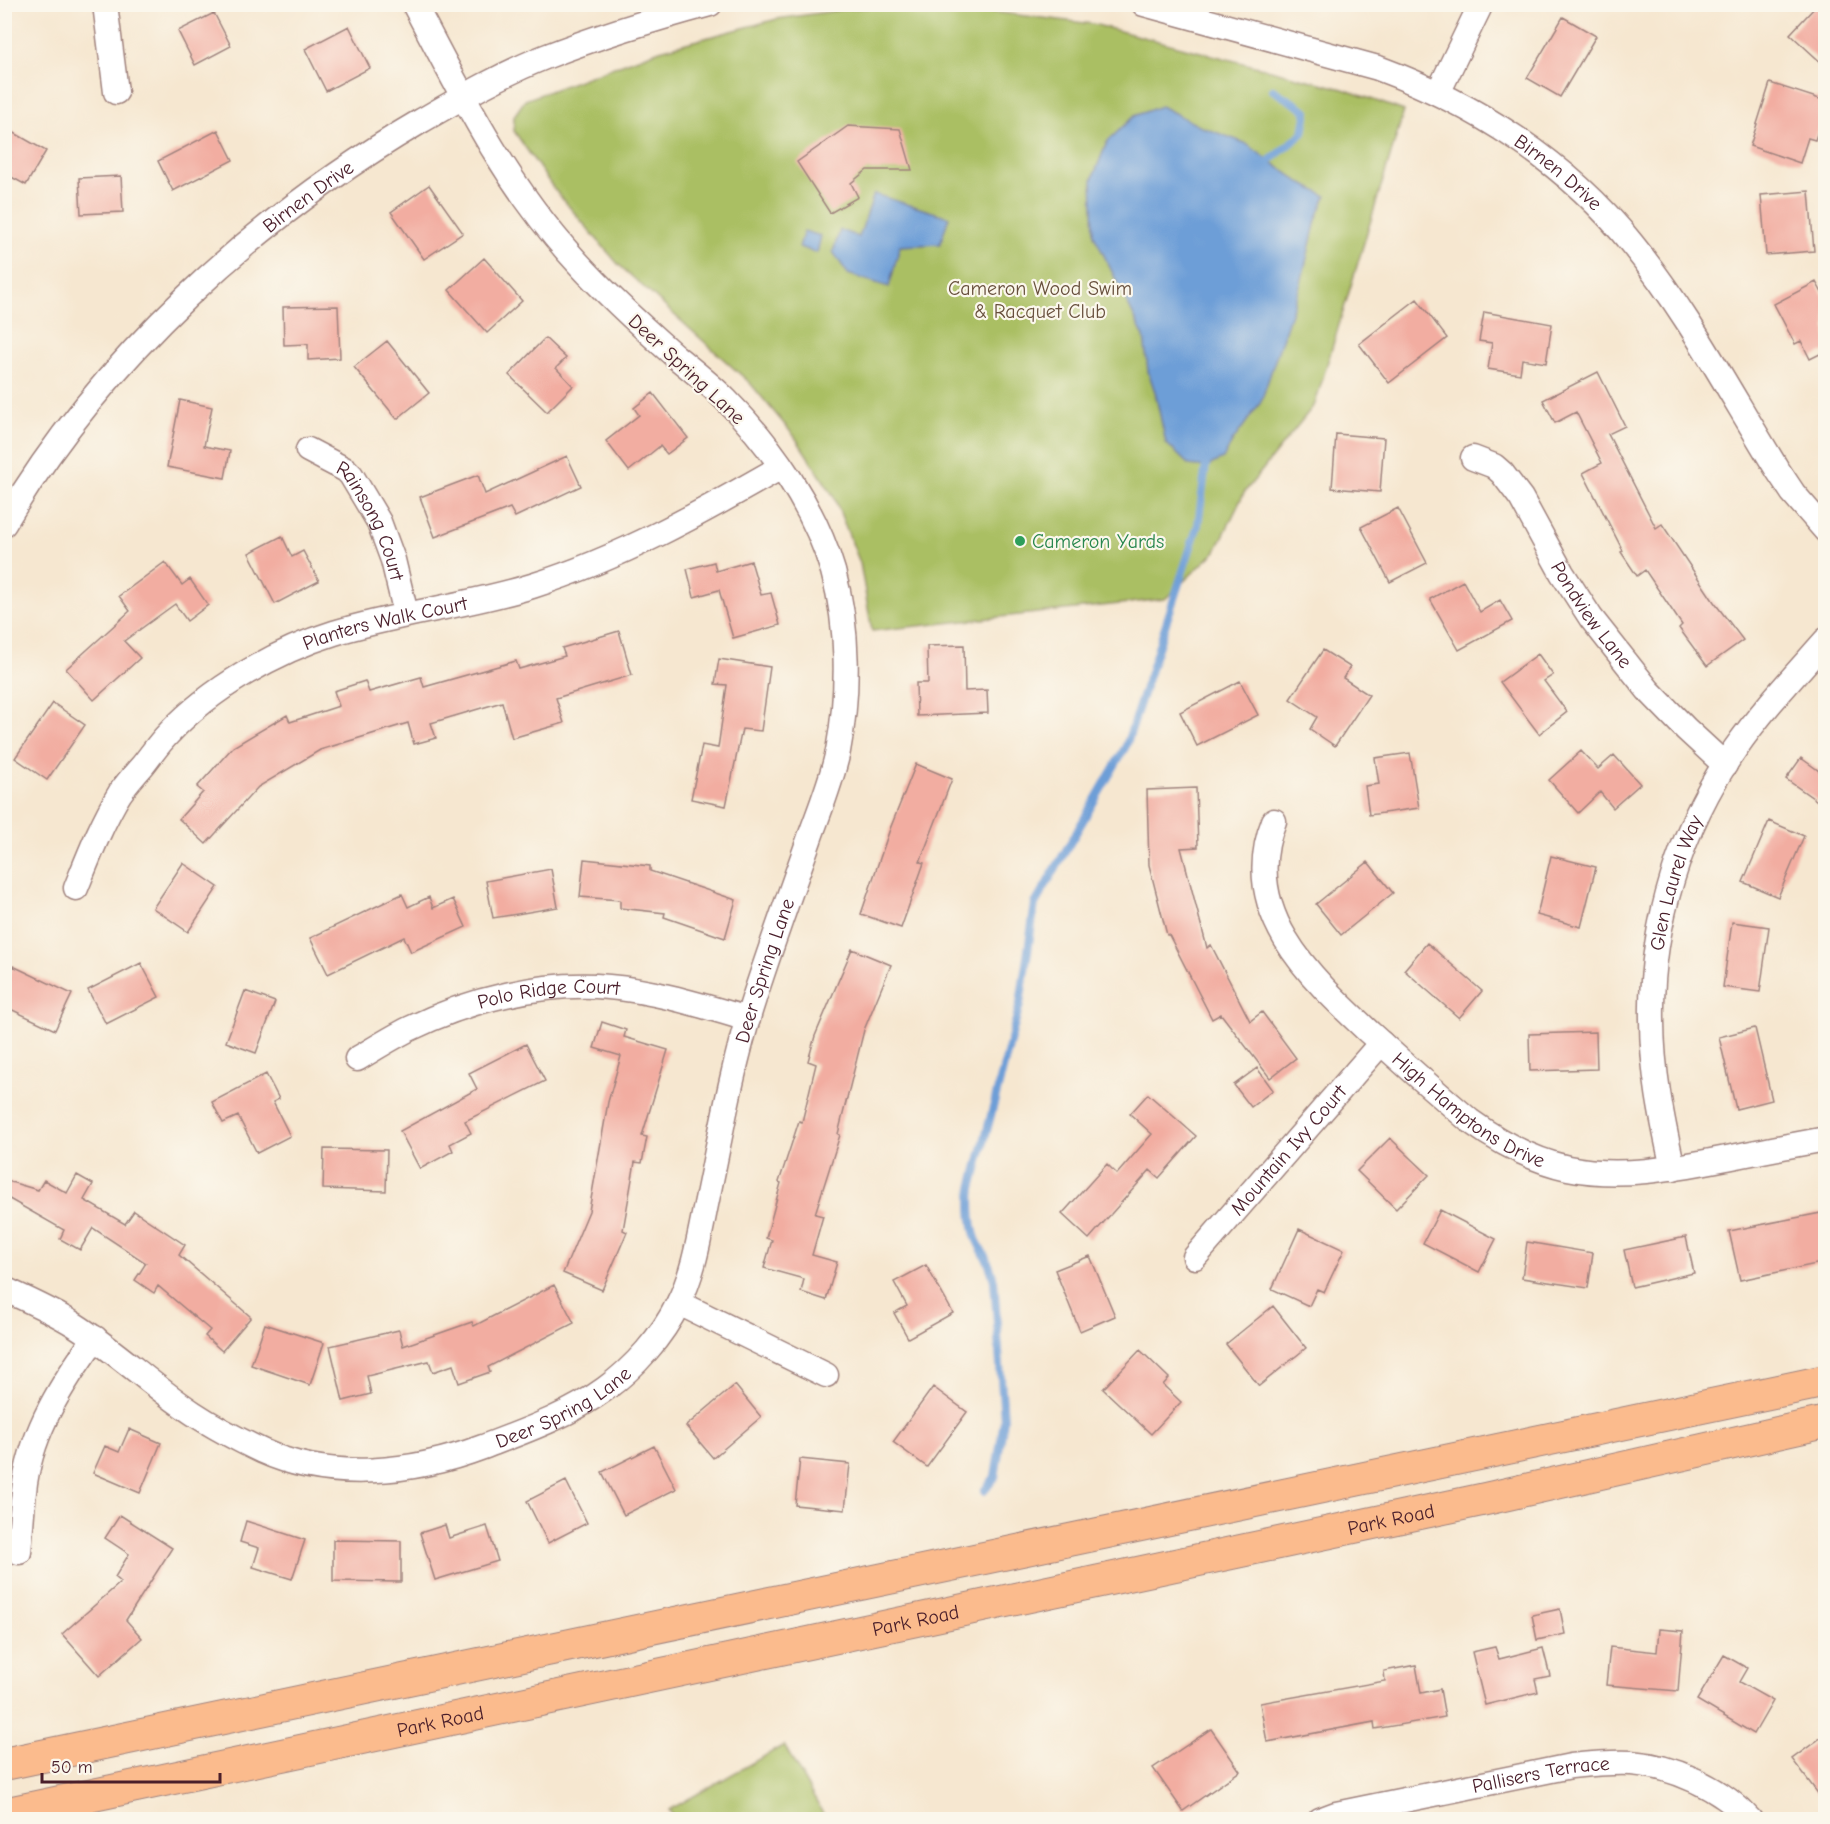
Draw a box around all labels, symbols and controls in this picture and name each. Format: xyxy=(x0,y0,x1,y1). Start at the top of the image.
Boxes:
street label: Birnen Drive xyxy=(1510,129,1607,215)
street label: Birnen Drive xyxy=(258,156,358,238)
park label: Cameron Wood Swim & Racquet Club xyxy=(948,277,1132,323)
street label: Deer Spring Lane xyxy=(624,310,750,429)
street label: Rainsong Court xyxy=(333,456,409,584)
place label: Cameron Yards xyxy=(1032,530,1164,553)
marker: Cameron Yards xyxy=(1013,534,1027,548)
street label: Pondview Lane xyxy=(1546,558,1637,673)
street label: Planters Walk Court xyxy=(299,591,471,655)
street label: Glen Laurel Way xyxy=(1645,811,1707,952)
street label: Deer Spring Lane xyxy=(731,895,799,1045)
street label: Polo Ridge Court xyxy=(475,975,623,1014)
street label: High Hamptons Drive xyxy=(1387,1048,1548,1172)
street label: Mountain Ivy Court xyxy=(1226,1079,1352,1220)
street label: Deer Spring Lane xyxy=(492,1362,636,1453)
street label: Park Road xyxy=(1346,1499,1437,1540)
street label: Park Road xyxy=(870,1600,961,1641)
street label: Park Road xyxy=(395,1701,486,1742)
scale bar xyxy=(42,1746,220,1784)
street label: Pallisers Terrace xyxy=(1470,1752,1610,1798)
text: 50 m xyxy=(51,1757,93,1778)

